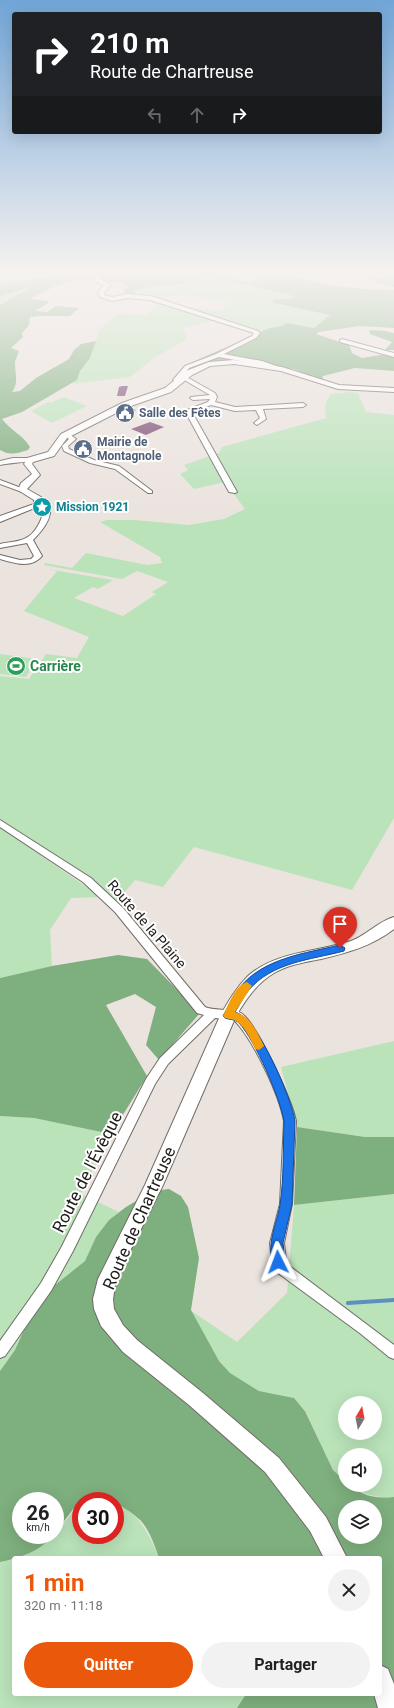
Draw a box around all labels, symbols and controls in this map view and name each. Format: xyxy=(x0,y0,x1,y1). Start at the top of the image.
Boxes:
text: 210 m xyxy=(90,27,169,60)
icon: right xyxy=(24,28,76,80)
text: Route de Chartreuse xyxy=(90,61,253,82)
icon: left xyxy=(144,104,166,126)
icon: ahead xyxy=(186,104,208,126)
icon: right xyxy=(228,104,250,126)
public building icon: Salle des Fêtes xyxy=(114,402,136,424)
place label: Salle des Fêtes xyxy=(139,406,221,420)
place label: Mairie de Montagnole xyxy=(97,435,162,463)
public building icon: Mairie de Montagnole xyxy=(72,438,94,460)
place icon: Mission 1921 xyxy=(31,496,53,518)
place label: Mission 1921 xyxy=(56,500,129,514)
sports icon: Carrière xyxy=(5,655,27,677)
place label: Carrière xyxy=(30,658,81,674)
street label: Route de la Plaine xyxy=(104,877,190,971)
pin xyxy=(323,907,357,948)
icon: arrive xyxy=(329,913,351,935)
street label: Route de l'Évêque xyxy=(48,1108,126,1236)
street label: Route de Chartreuse xyxy=(98,1143,180,1293)
position arrow xyxy=(257,1241,299,1283)
north arrow xyxy=(338,1396,382,1440)
map controls xyxy=(338,1396,382,1544)
button: sound xyxy=(338,1448,382,1492)
speed limit sign: 30 xyxy=(72,1492,124,1544)
button: layers xyxy=(338,1500,382,1544)
text: 26 xyxy=(27,1501,49,1525)
text: km/h xyxy=(26,1522,50,1533)
text: 1 min xyxy=(24,1569,84,1597)
button: close xyxy=(328,1569,370,1611)
text: 320 m · 11:18 xyxy=(24,1598,103,1613)
button: Quitter xyxy=(24,1642,193,1688)
button: Partager xyxy=(201,1642,370,1688)

